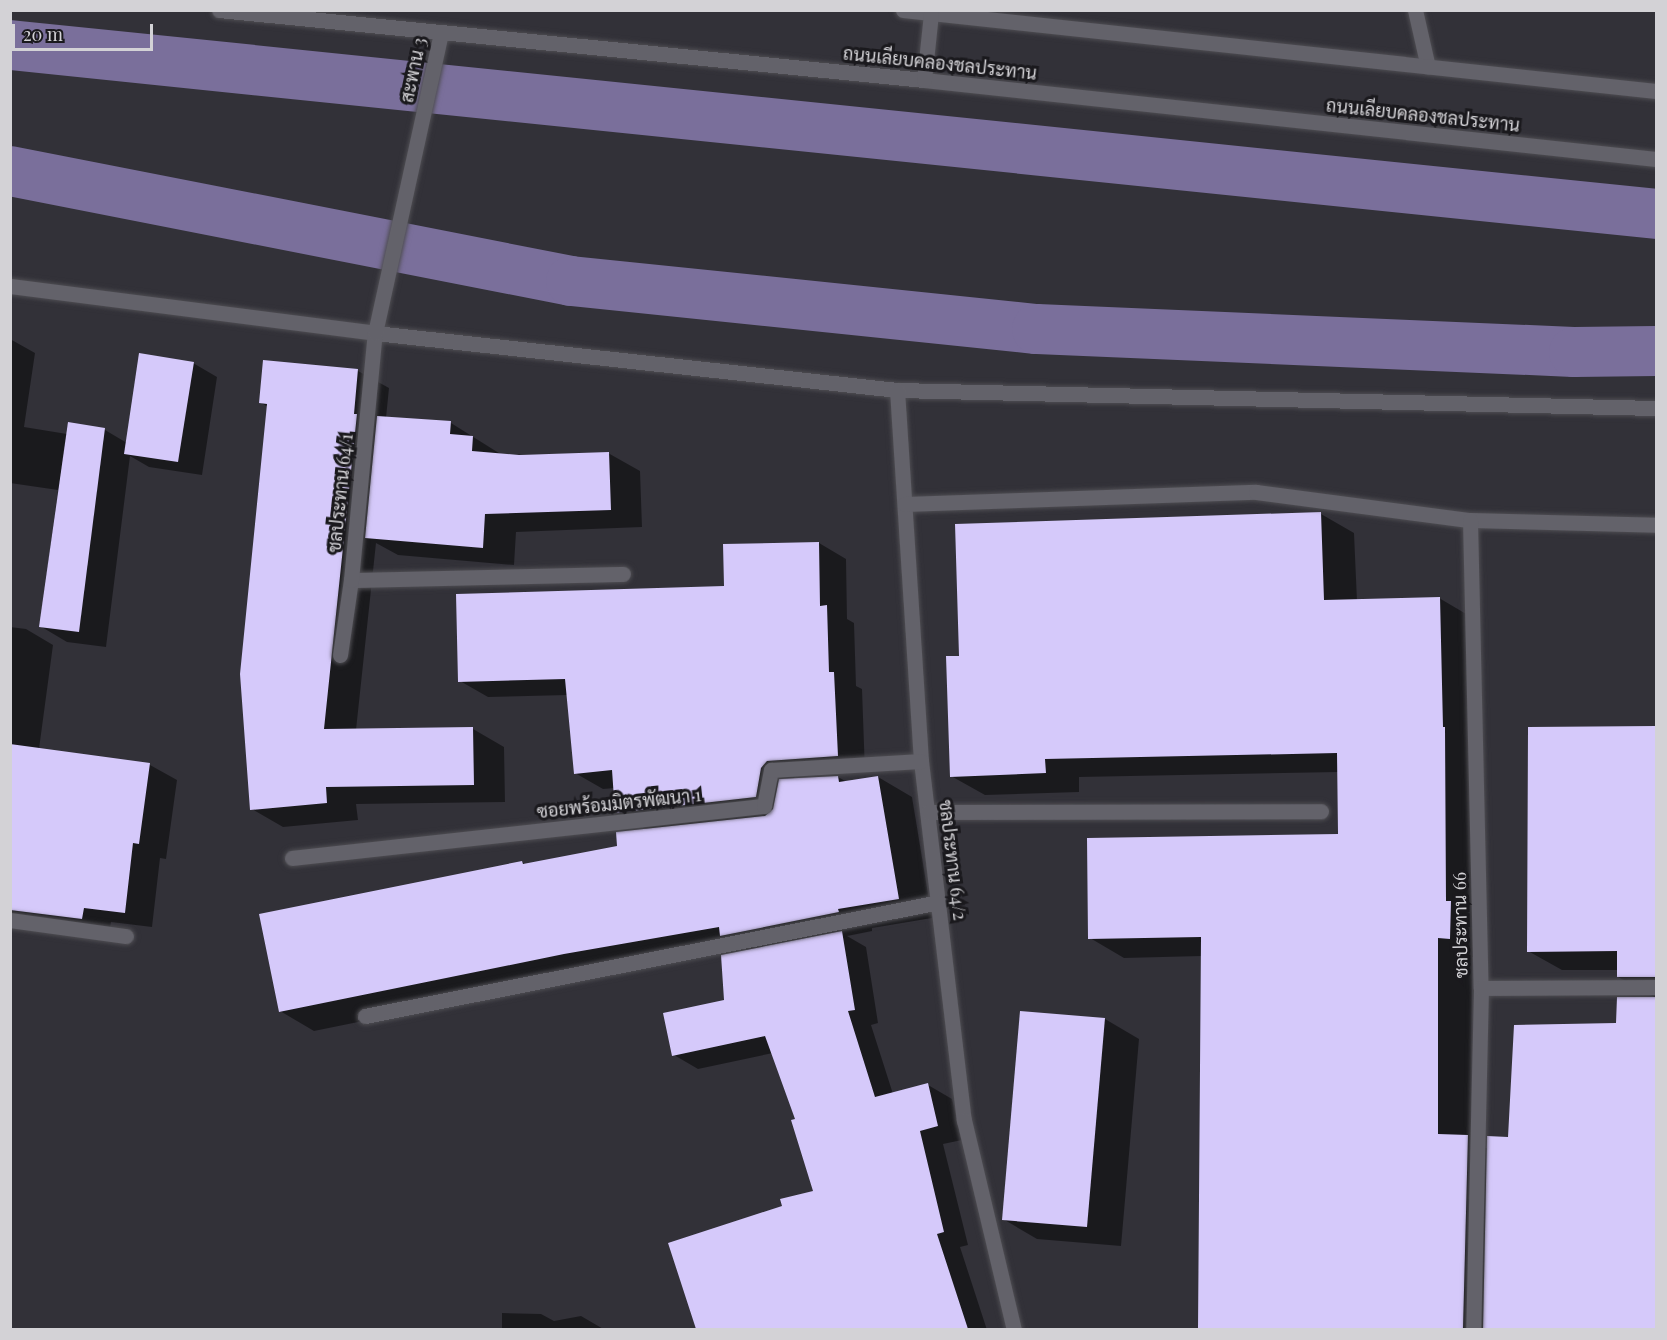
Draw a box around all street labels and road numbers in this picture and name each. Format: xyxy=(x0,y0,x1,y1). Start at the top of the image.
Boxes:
street label: สะพาน 3 xyxy=(396,36,430,104)
street label: ถนนเลียบคลองชลประทาน xyxy=(842,42,1038,84)
street label: ถนนเลียบคลองชลประทาน xyxy=(1325,94,1521,136)
street label: ชลประทาน 64/1 xyxy=(323,432,357,554)
street label: ซอยพร้อมมิตรพัฒนา 1 xyxy=(536,784,702,822)
street label: ชลประทาน 64/2 xyxy=(935,799,971,921)
street label: ชลประทาน 66 xyxy=(1448,872,1472,978)

